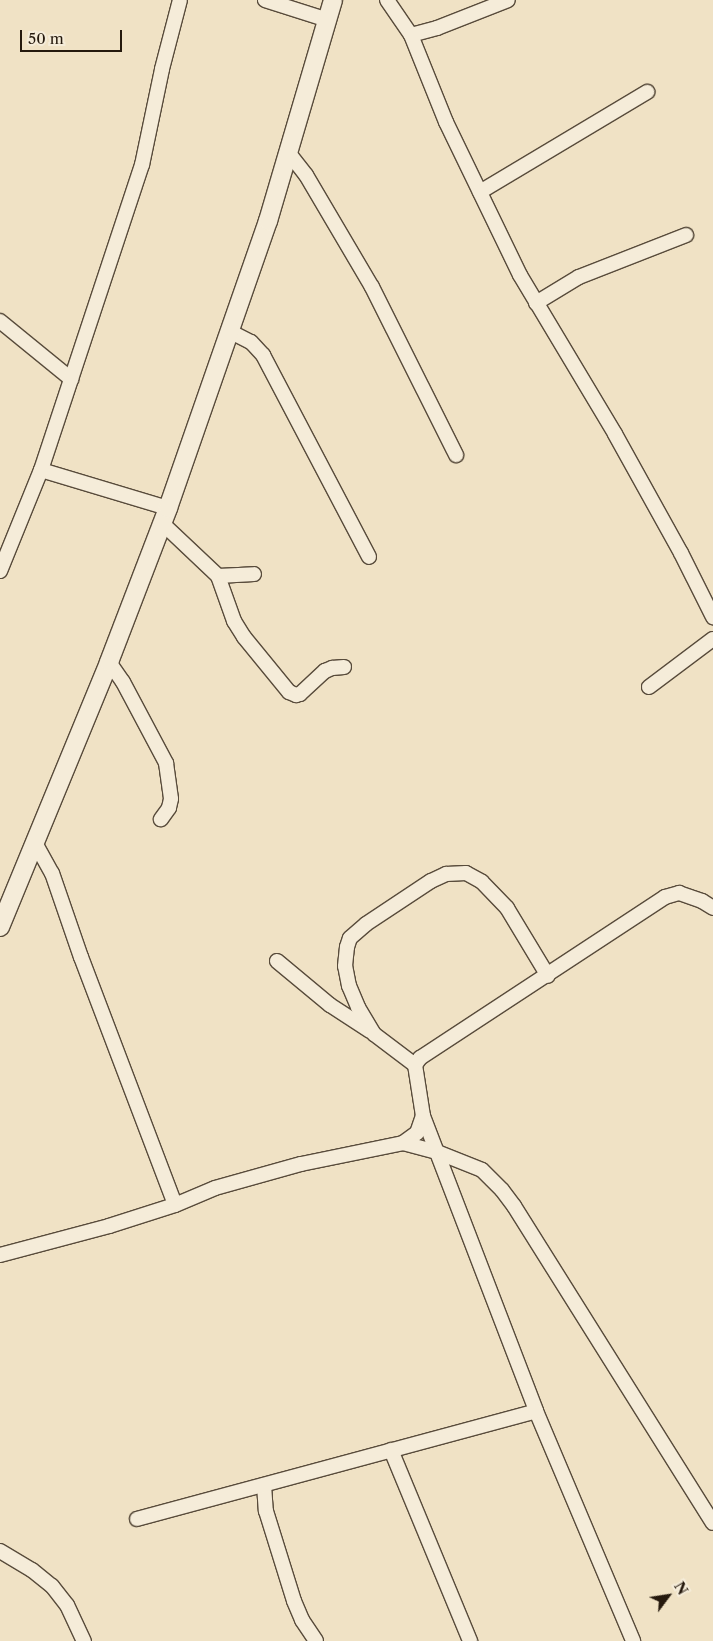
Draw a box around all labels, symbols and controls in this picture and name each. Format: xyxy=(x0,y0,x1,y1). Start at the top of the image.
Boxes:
scale bar xyxy=(22,20,125,52)
text: 50 m xyxy=(28,29,64,48)
north arrow xyxy=(643,1571,693,1621)
text: N xyxy=(670,1578,692,1598)

